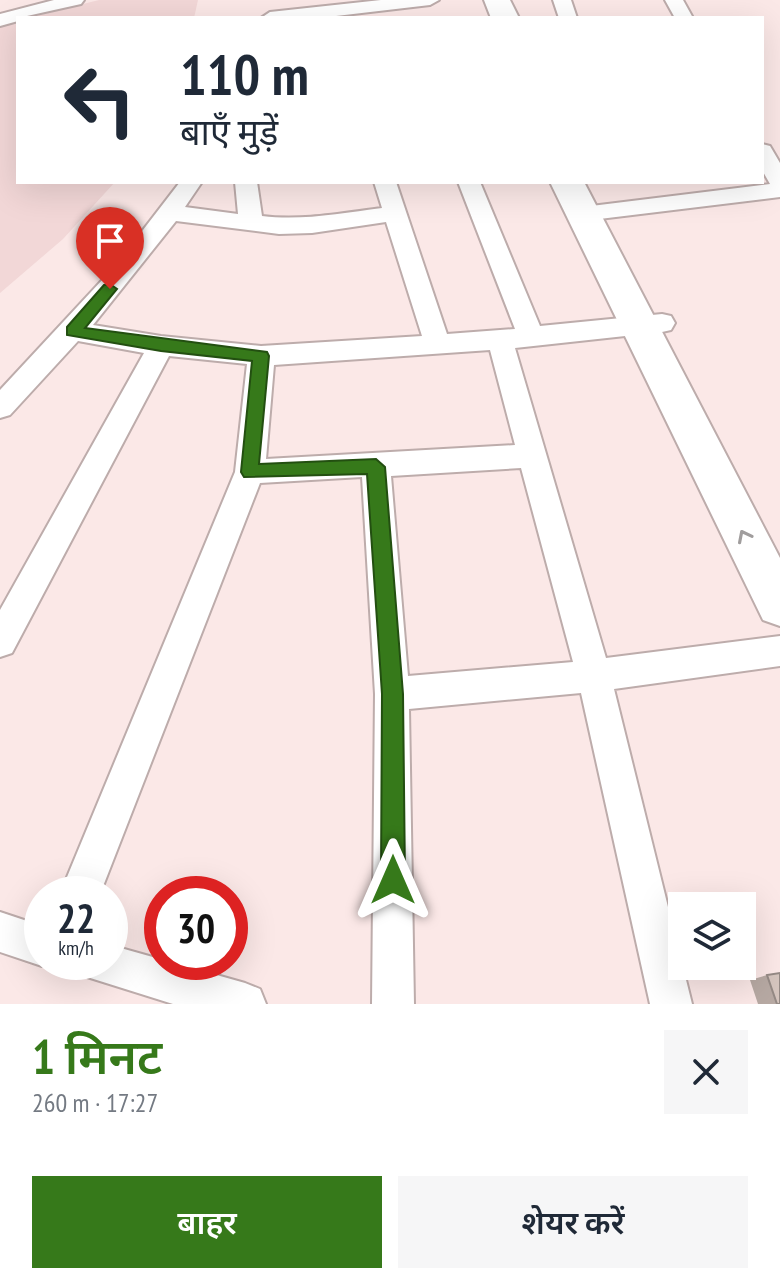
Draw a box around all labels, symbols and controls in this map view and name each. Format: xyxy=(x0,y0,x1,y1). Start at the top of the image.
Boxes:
text: 110 m xyxy=(180,38,309,110)
icon: left xyxy=(48,48,152,152)
text: बाएँ मुड़ें xyxy=(180,108,278,155)
pin xyxy=(76,207,144,289)
icon: arrive xyxy=(88,219,132,263)
one-way arrow xyxy=(739,530,754,545)
position arrow xyxy=(351,838,435,922)
speed limit sign: 30 xyxy=(144,876,248,980)
text: 22 xyxy=(57,892,95,944)
map controls xyxy=(668,892,756,980)
button: layers xyxy=(668,892,756,980)
text: km/h xyxy=(58,935,94,961)
text: 1 मिनट xyxy=(32,1025,162,1087)
button: close xyxy=(664,1030,748,1114)
text: 260 m · 17:27 xyxy=(32,1086,158,1119)
button: बाहर xyxy=(32,1176,382,1268)
button: शेयर करें xyxy=(398,1176,748,1268)

